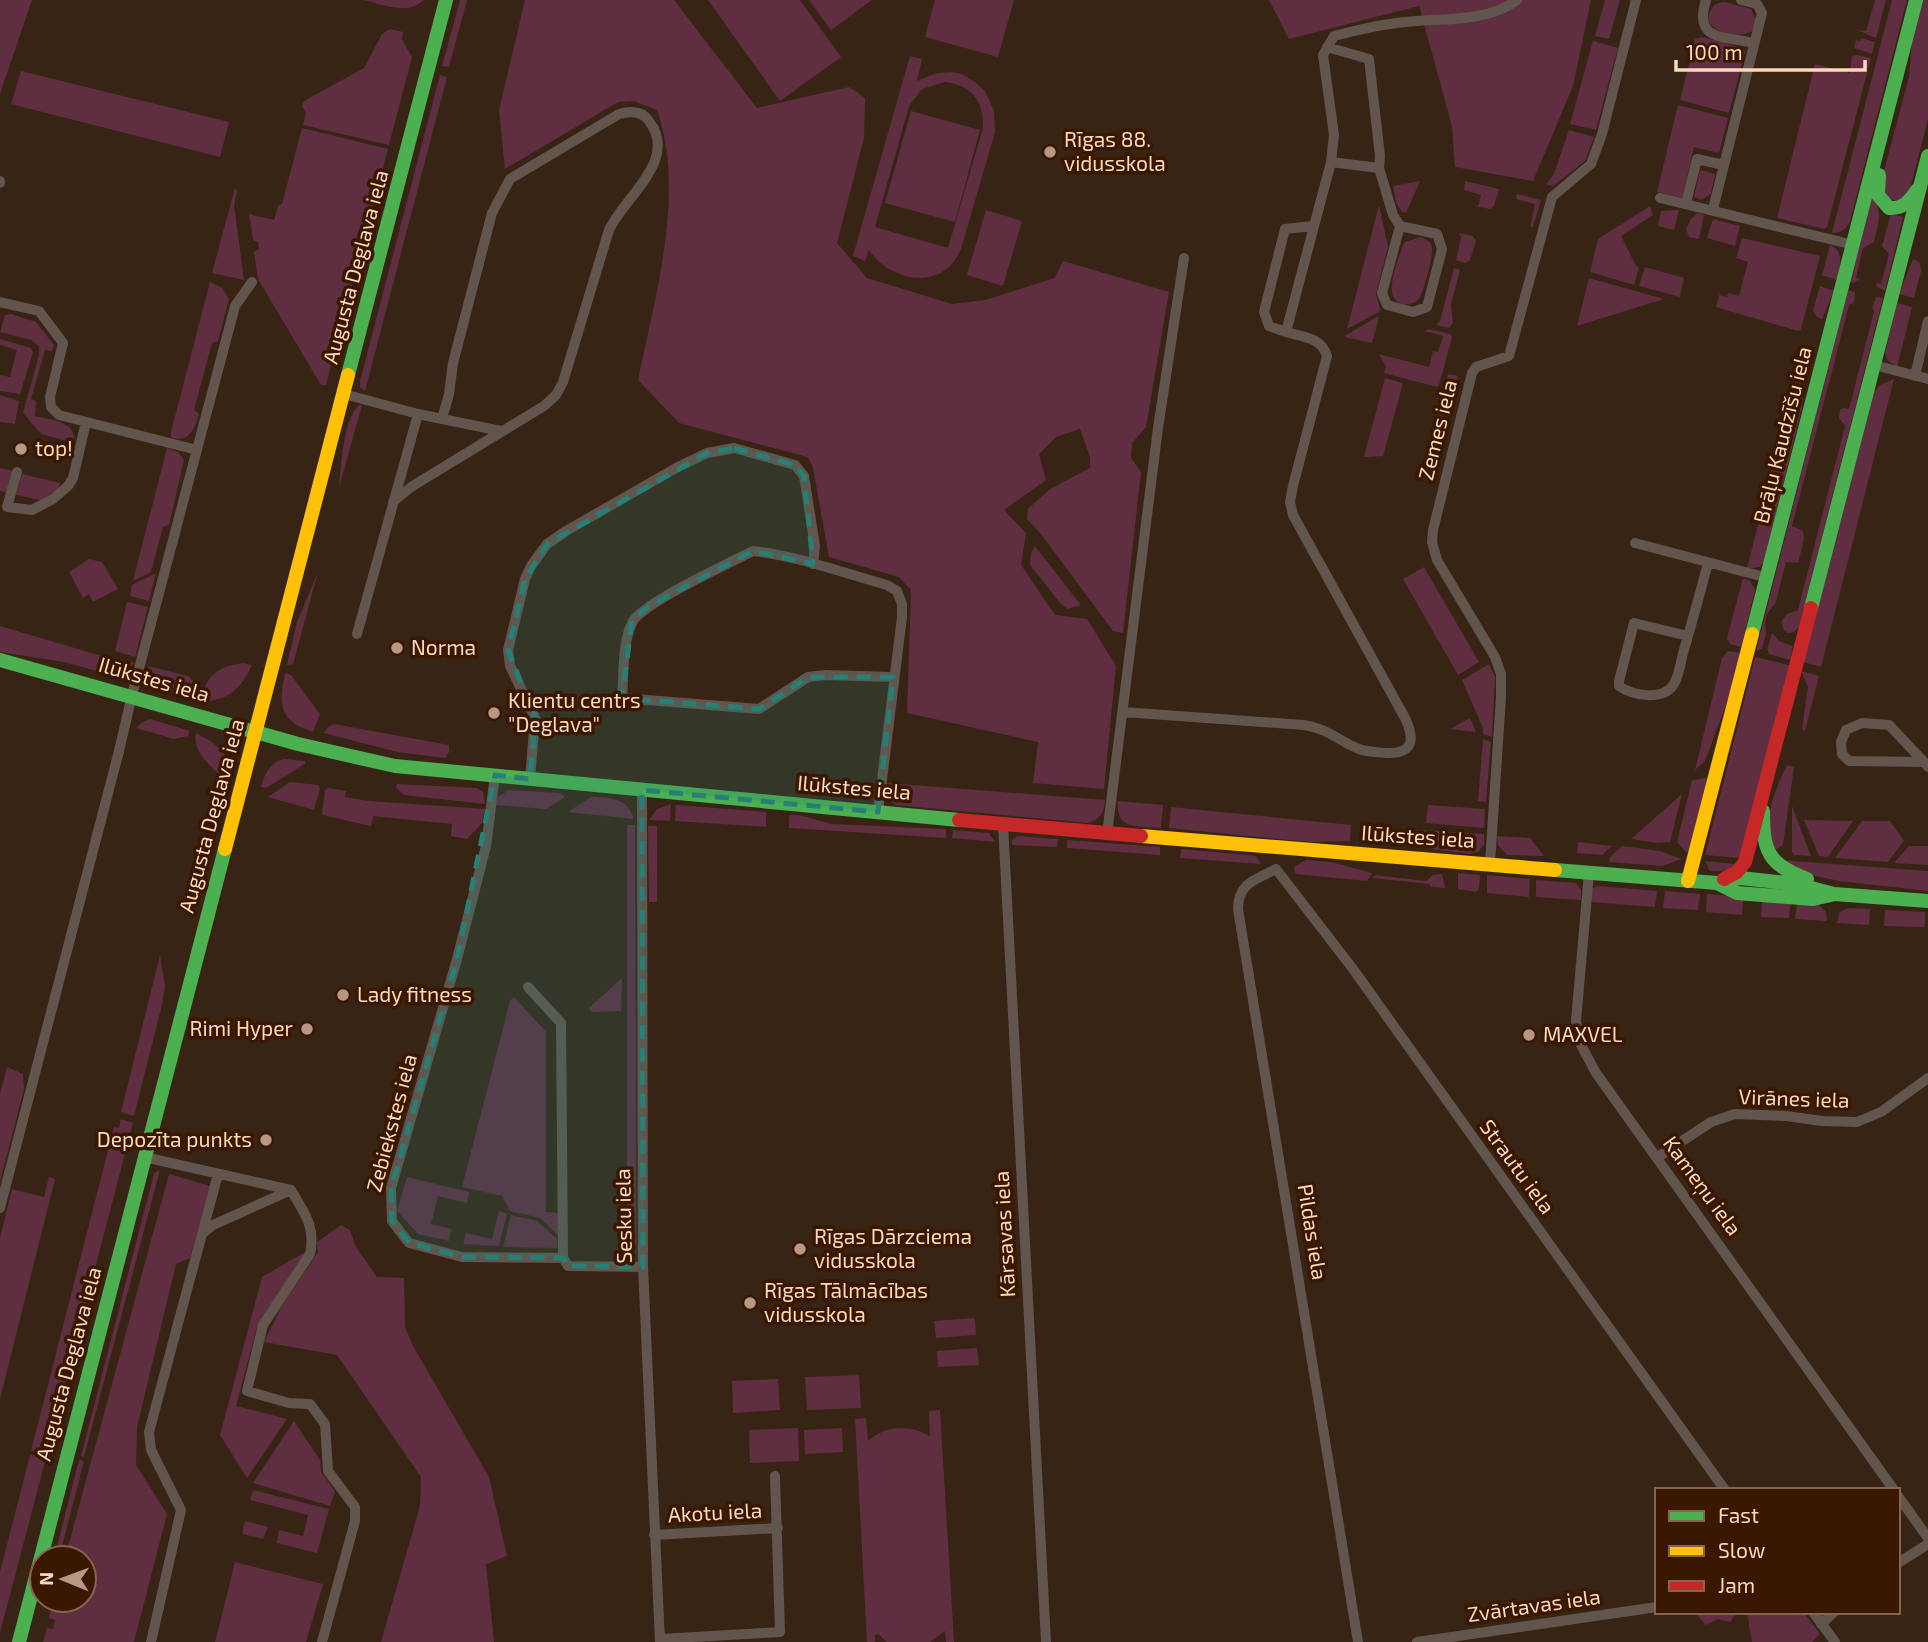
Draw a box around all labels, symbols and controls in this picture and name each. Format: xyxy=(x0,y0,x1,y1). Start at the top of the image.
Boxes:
scale bar xyxy=(1676,28,1865,72)
text: 100 m xyxy=(1686,39,1743,64)
place label: Rīgas 88. vidusskola xyxy=(1064,126,1166,175)
marker: Rīgas 88. vidusskola xyxy=(1042,144,1058,160)
street label: Augusta Deglava iela xyxy=(317,167,392,366)
street label: Brāļu Kaudzīšu iela xyxy=(1747,344,1818,526)
street label: Zemes iela xyxy=(1412,377,1461,482)
place label: top! xyxy=(35,435,73,460)
marker: top! xyxy=(13,441,29,457)
place label: Norma xyxy=(411,634,476,659)
marker: Norma xyxy=(389,640,405,656)
street label: Ilūkstes iela xyxy=(96,651,213,706)
place label: Klientu centrs "Deglava" xyxy=(508,687,641,736)
marker: Klientu centrs "Deglava" xyxy=(486,705,502,721)
street label: Augusta Deglava iela xyxy=(173,716,248,915)
street label: Ilūkstes iela xyxy=(796,769,912,804)
street label: Ilūkstes iela xyxy=(1360,819,1476,852)
place label: Lady fitness xyxy=(357,981,472,1006)
marker: Lady fitness xyxy=(335,987,351,1003)
place label: Rimi Hyper xyxy=(190,1015,294,1040)
marker: Rimi Hyper xyxy=(299,1021,315,1037)
place label: MAXVEL xyxy=(1543,1021,1623,1046)
marker: MAXVEL xyxy=(1521,1027,1537,1043)
street label: Zebiekstes iela xyxy=(360,1051,421,1194)
street label: Virānes iela xyxy=(1738,1083,1850,1112)
street label: Strautu iela xyxy=(1476,1114,1561,1218)
place label: Depozīta punkts xyxy=(97,1126,252,1151)
street label: Kameņu iela xyxy=(1657,1131,1748,1241)
marker: Depozīta punkts xyxy=(258,1132,274,1148)
street label: Sesku iela xyxy=(609,1168,636,1264)
street label: Kārsavas iela xyxy=(988,1170,1019,1298)
street label: Pildas iela xyxy=(1294,1182,1333,1282)
place label: Rīgas Dārzciema vidusskola xyxy=(814,1223,972,1272)
marker: Rīgas Dārzciema vidusskola xyxy=(792,1241,808,1257)
street label: Augusta Deglava iela xyxy=(30,1264,105,1463)
place label: Rīgas Tālmācības vidusskola xyxy=(764,1277,928,1326)
marker: Rīgas Tālmācības vidusskola xyxy=(742,1295,758,1311)
legend xyxy=(1655,1488,1900,1614)
street label: Akotu iela xyxy=(667,1497,763,1526)
text: Fast xyxy=(1718,1502,1759,1527)
text: Slow xyxy=(1718,1537,1765,1562)
north arrow xyxy=(28,1544,98,1614)
text: N xyxy=(34,1572,57,1586)
text: Jam xyxy=(1718,1572,1755,1597)
street label: Zvārtavas iela xyxy=(1466,1583,1602,1626)

